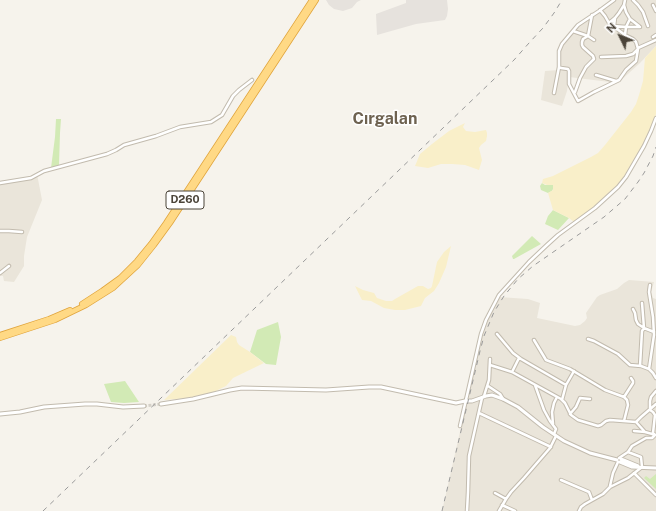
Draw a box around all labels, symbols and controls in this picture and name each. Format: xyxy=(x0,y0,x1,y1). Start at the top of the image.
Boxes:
north arrow xyxy=(600,16,640,56)
text: N xyxy=(604,21,619,35)
district label: Cırgalan xyxy=(353,109,417,129)
road number: D260 xyxy=(166,191,204,209)

